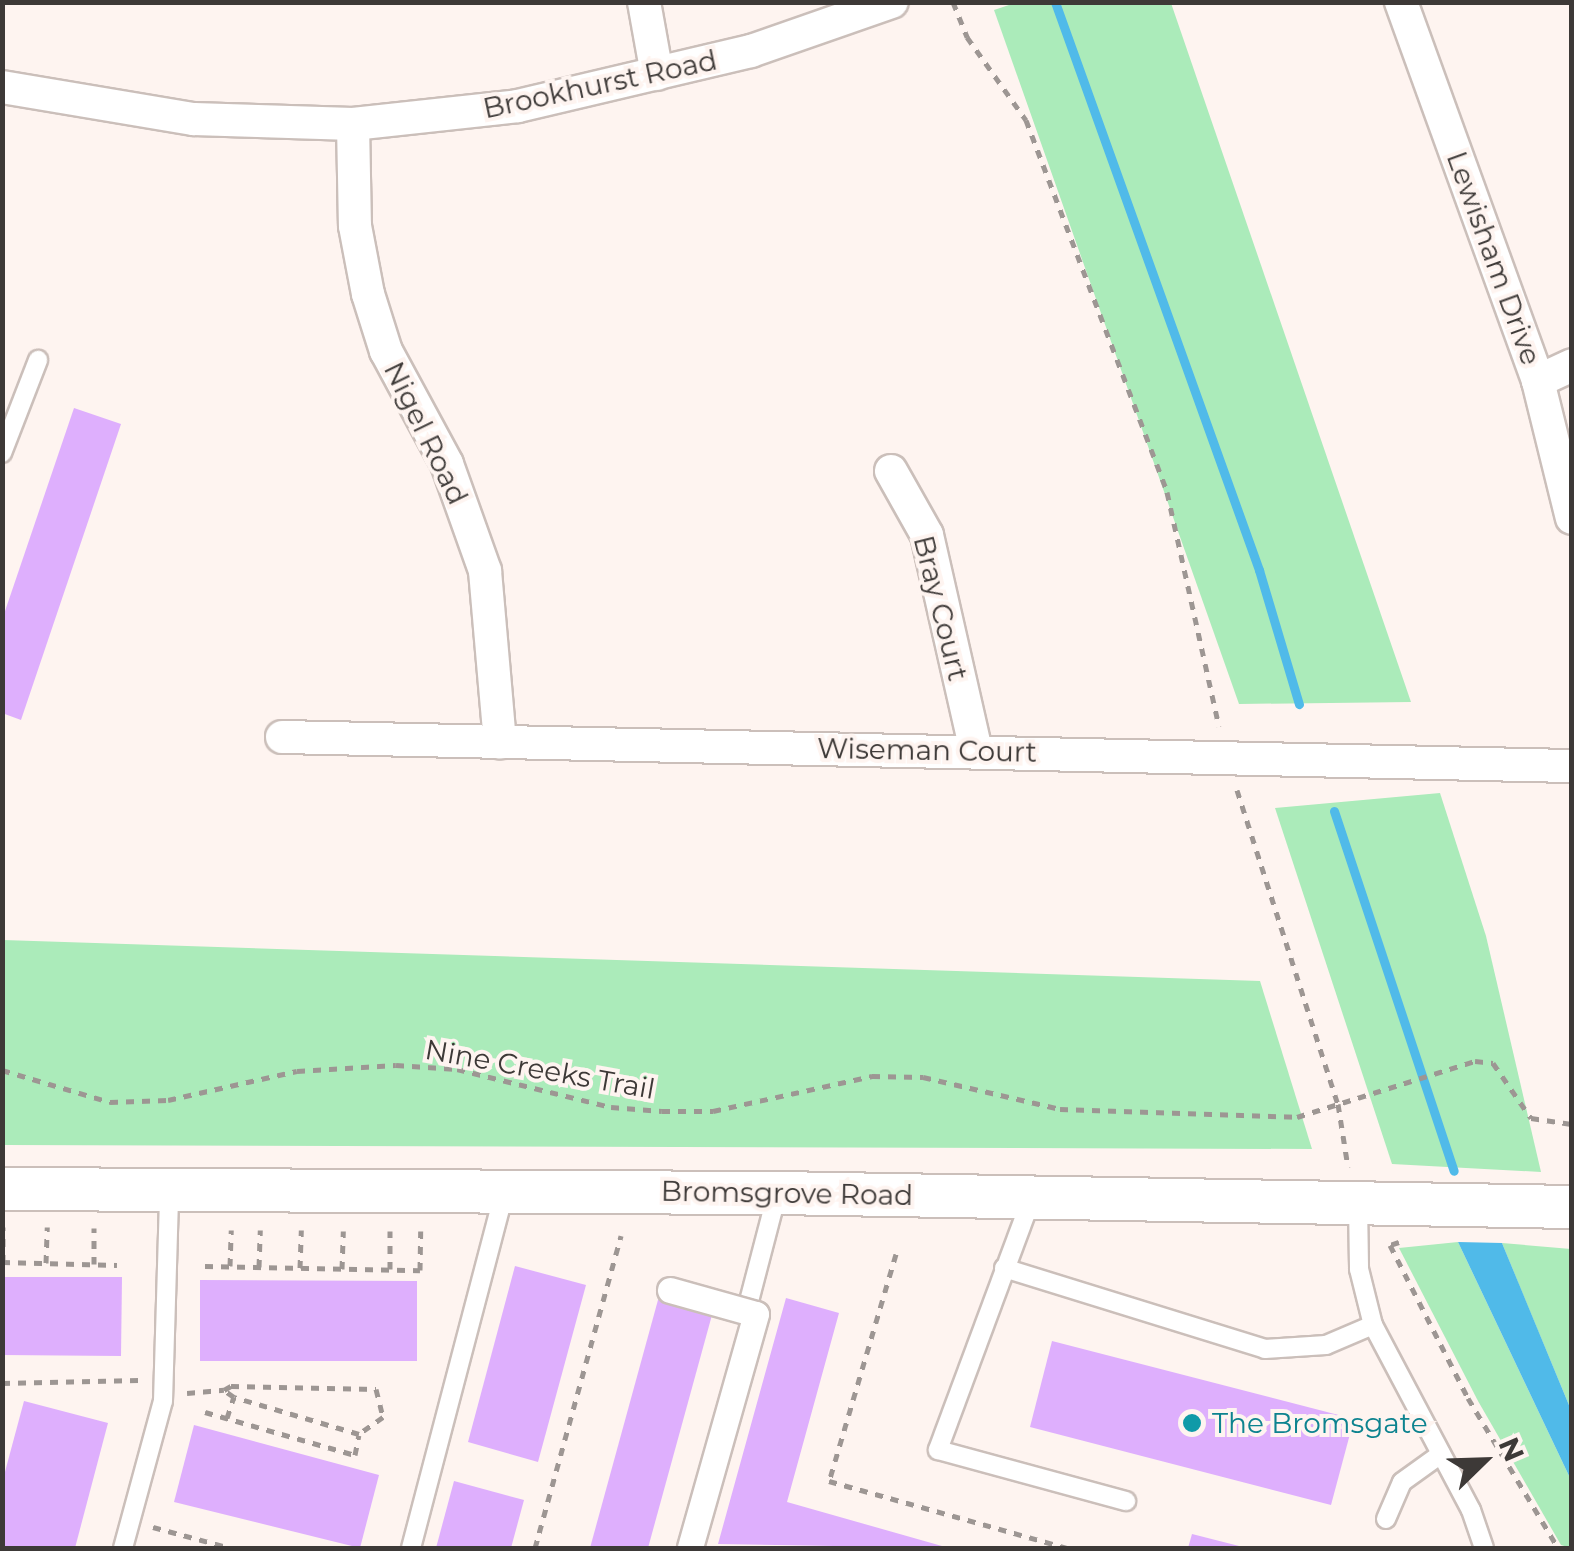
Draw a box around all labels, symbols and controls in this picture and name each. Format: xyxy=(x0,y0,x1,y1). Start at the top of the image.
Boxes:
street label: Brookhurst Road xyxy=(480,43,720,125)
street label: Lewisham Drive xyxy=(1440,147,1548,369)
street label: Nigel Road xyxy=(377,356,475,510)
street label: Bray Court xyxy=(907,532,975,684)
street label: Wiseman Court xyxy=(817,731,1037,769)
street label: Nine Creeks Trail xyxy=(423,1032,657,1106)
street label: Bromsgrove Road xyxy=(661,1174,913,1212)
place label: The Bromsgate xyxy=(1212,1406,1428,1440)
north arrow xyxy=(1434,1411,1534,1511)
marker: The Bromsgate xyxy=(1181,1412,1203,1434)
text: N xyxy=(1492,1432,1532,1466)

